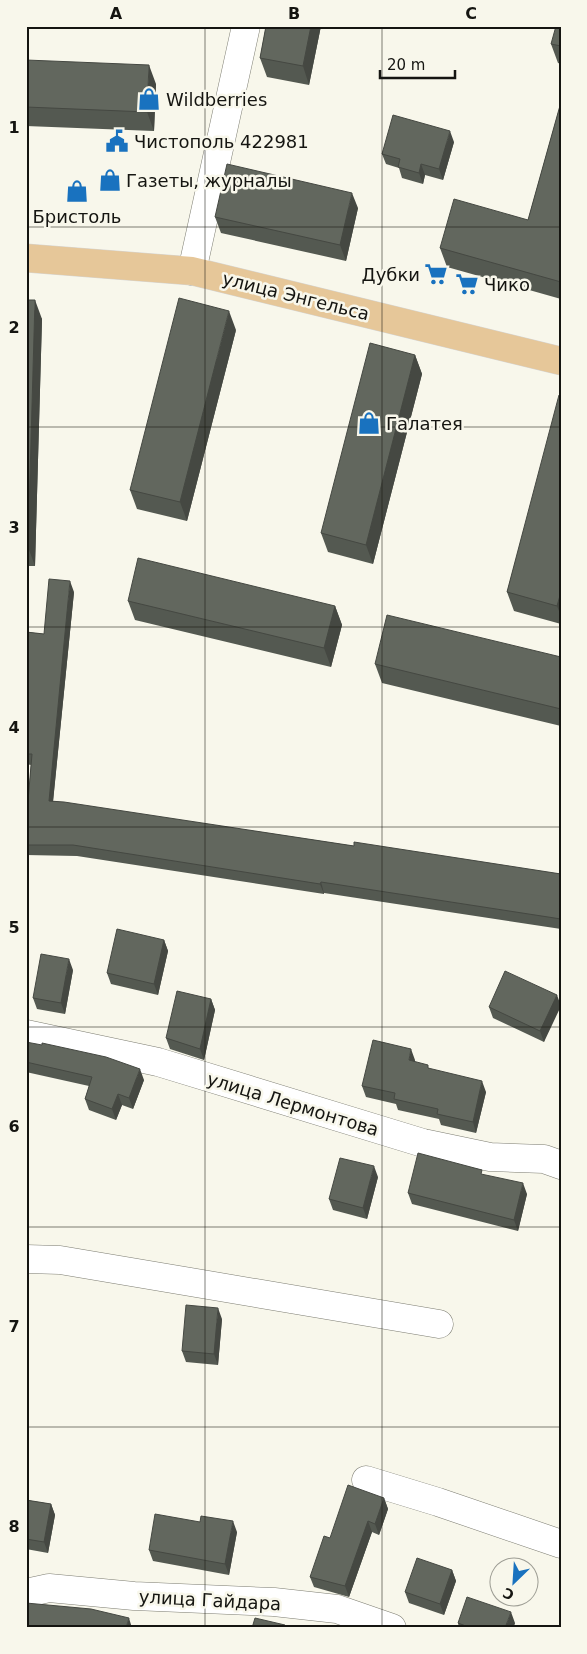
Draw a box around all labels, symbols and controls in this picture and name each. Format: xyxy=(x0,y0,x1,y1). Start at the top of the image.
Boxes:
text: A xyxy=(110,4,123,23)
text: B xyxy=(288,4,300,23)
text: C xyxy=(465,4,477,23)
scale bar xyxy=(380,48,454,80)
text: 20 m xyxy=(387,56,425,74)
shop icon: Wildberries xyxy=(136,86,162,112)
place label: Wildberries xyxy=(166,89,267,110)
text: 1 xyxy=(8,118,20,137)
public building icon: Чистополь 422981 xyxy=(104,128,130,154)
place label: Чистополь 422981 xyxy=(134,131,309,152)
shop icon: Газеты, журналы xyxy=(97,167,123,193)
place label: Газеты, журналы xyxy=(126,170,292,191)
shop icon: Бристоль xyxy=(64,178,90,204)
place label: Бристоль xyxy=(33,206,121,227)
supermarket icon: Дубки xyxy=(423,261,449,287)
place label: Дубки xyxy=(362,264,420,285)
street label: улица Энгельса xyxy=(220,268,372,324)
supermarket icon: Чико xyxy=(454,271,480,297)
place label: Чико xyxy=(484,274,530,295)
text: 2 xyxy=(8,318,20,337)
shop icon: Галатея xyxy=(356,410,382,436)
place label: Галатея xyxy=(386,413,463,434)
text: 3 xyxy=(8,518,20,537)
text: 4 xyxy=(8,718,20,737)
text: 5 xyxy=(8,918,20,937)
street label: улица Лермонтова xyxy=(205,1068,381,1140)
text: 6 xyxy=(8,1117,20,1136)
text: 7 xyxy=(8,1317,20,1336)
text: 8 xyxy=(8,1517,20,1536)
north arrow xyxy=(490,1556,540,1606)
text: С xyxy=(500,1584,517,1603)
street label: улица Гайдара xyxy=(138,1586,282,1614)

